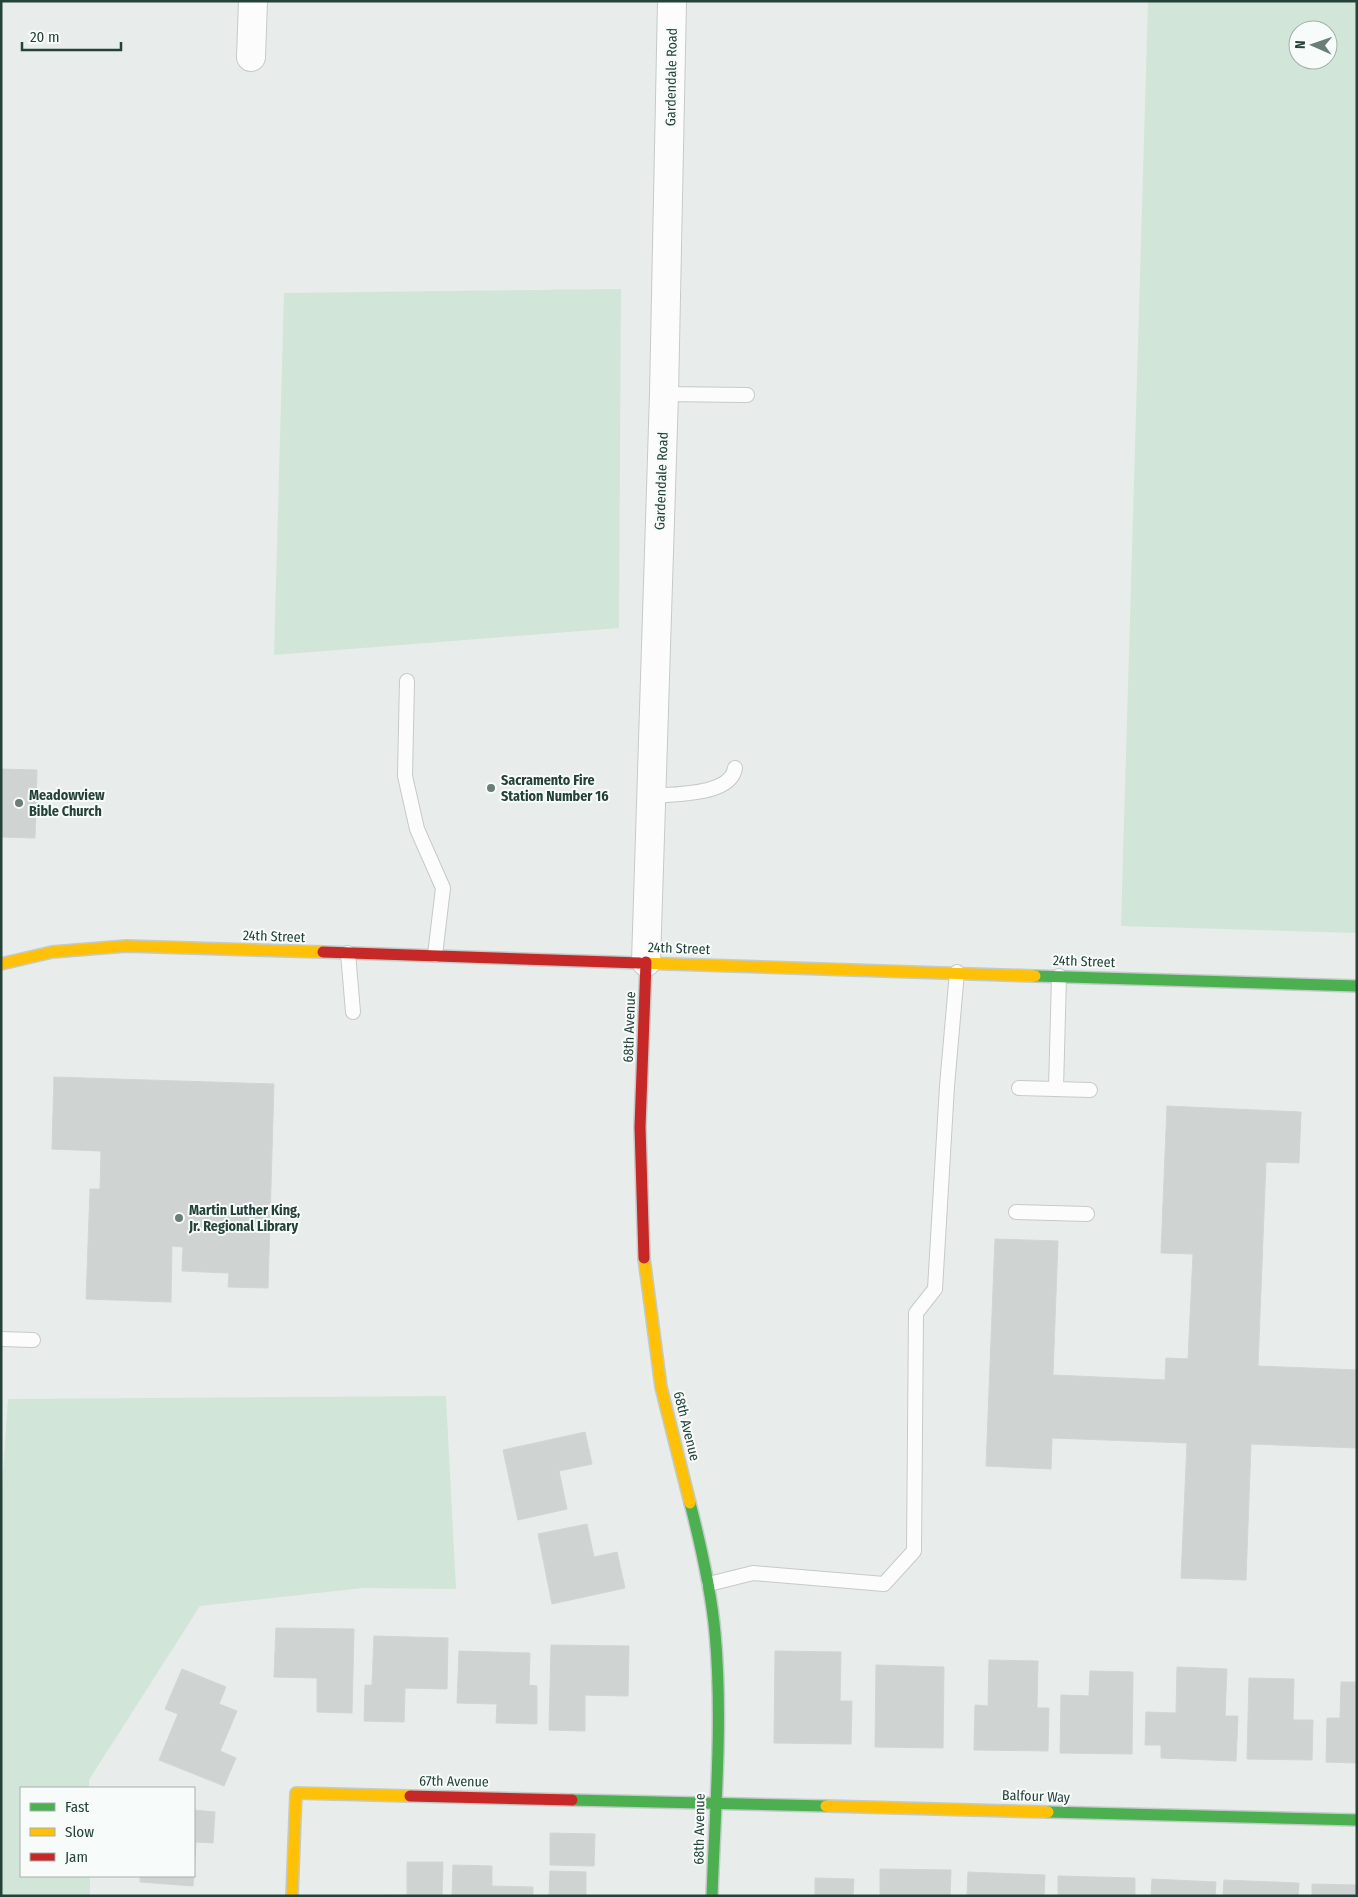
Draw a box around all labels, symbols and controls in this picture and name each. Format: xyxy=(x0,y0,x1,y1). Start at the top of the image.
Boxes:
scale bar xyxy=(22,20,121,52)
north arrow xyxy=(1288,20,1338,70)
text: 20 m xyxy=(30,28,60,46)
street label: Gardendale Road xyxy=(662,28,681,126)
text: N xyxy=(1292,40,1309,49)
street label: Gardendale Road xyxy=(651,432,672,530)
place label: Sacramento Fire Station Number 16 xyxy=(501,772,609,805)
marker: Sacramento Fire Station Number 16 xyxy=(485,782,497,794)
place label: Meadowview Bible Church xyxy=(29,787,105,820)
marker: Meadowview Bible Church xyxy=(13,797,25,809)
street label: 24th Street xyxy=(243,927,306,946)
street label: 24th Street xyxy=(648,939,711,958)
street label: 24th Street xyxy=(1053,952,1116,971)
street label: 68th Avenue xyxy=(620,991,639,1063)
place label: Martin Luther King, Jr. Regional Library xyxy=(188,1202,300,1235)
marker: Martin Luther King, Jr. Regional Library xyxy=(173,1212,185,1224)
street label: 68th Avenue xyxy=(670,1389,703,1463)
street label: 67th Avenue xyxy=(419,1772,489,1791)
legend xyxy=(20,1787,195,1877)
street label: Balfour Way xyxy=(1002,1787,1071,1806)
street label: 68th Avenue xyxy=(690,1793,709,1865)
text: Fast xyxy=(65,1798,89,1816)
text: Slow xyxy=(65,1823,94,1841)
text: Jam xyxy=(65,1848,88,1866)

